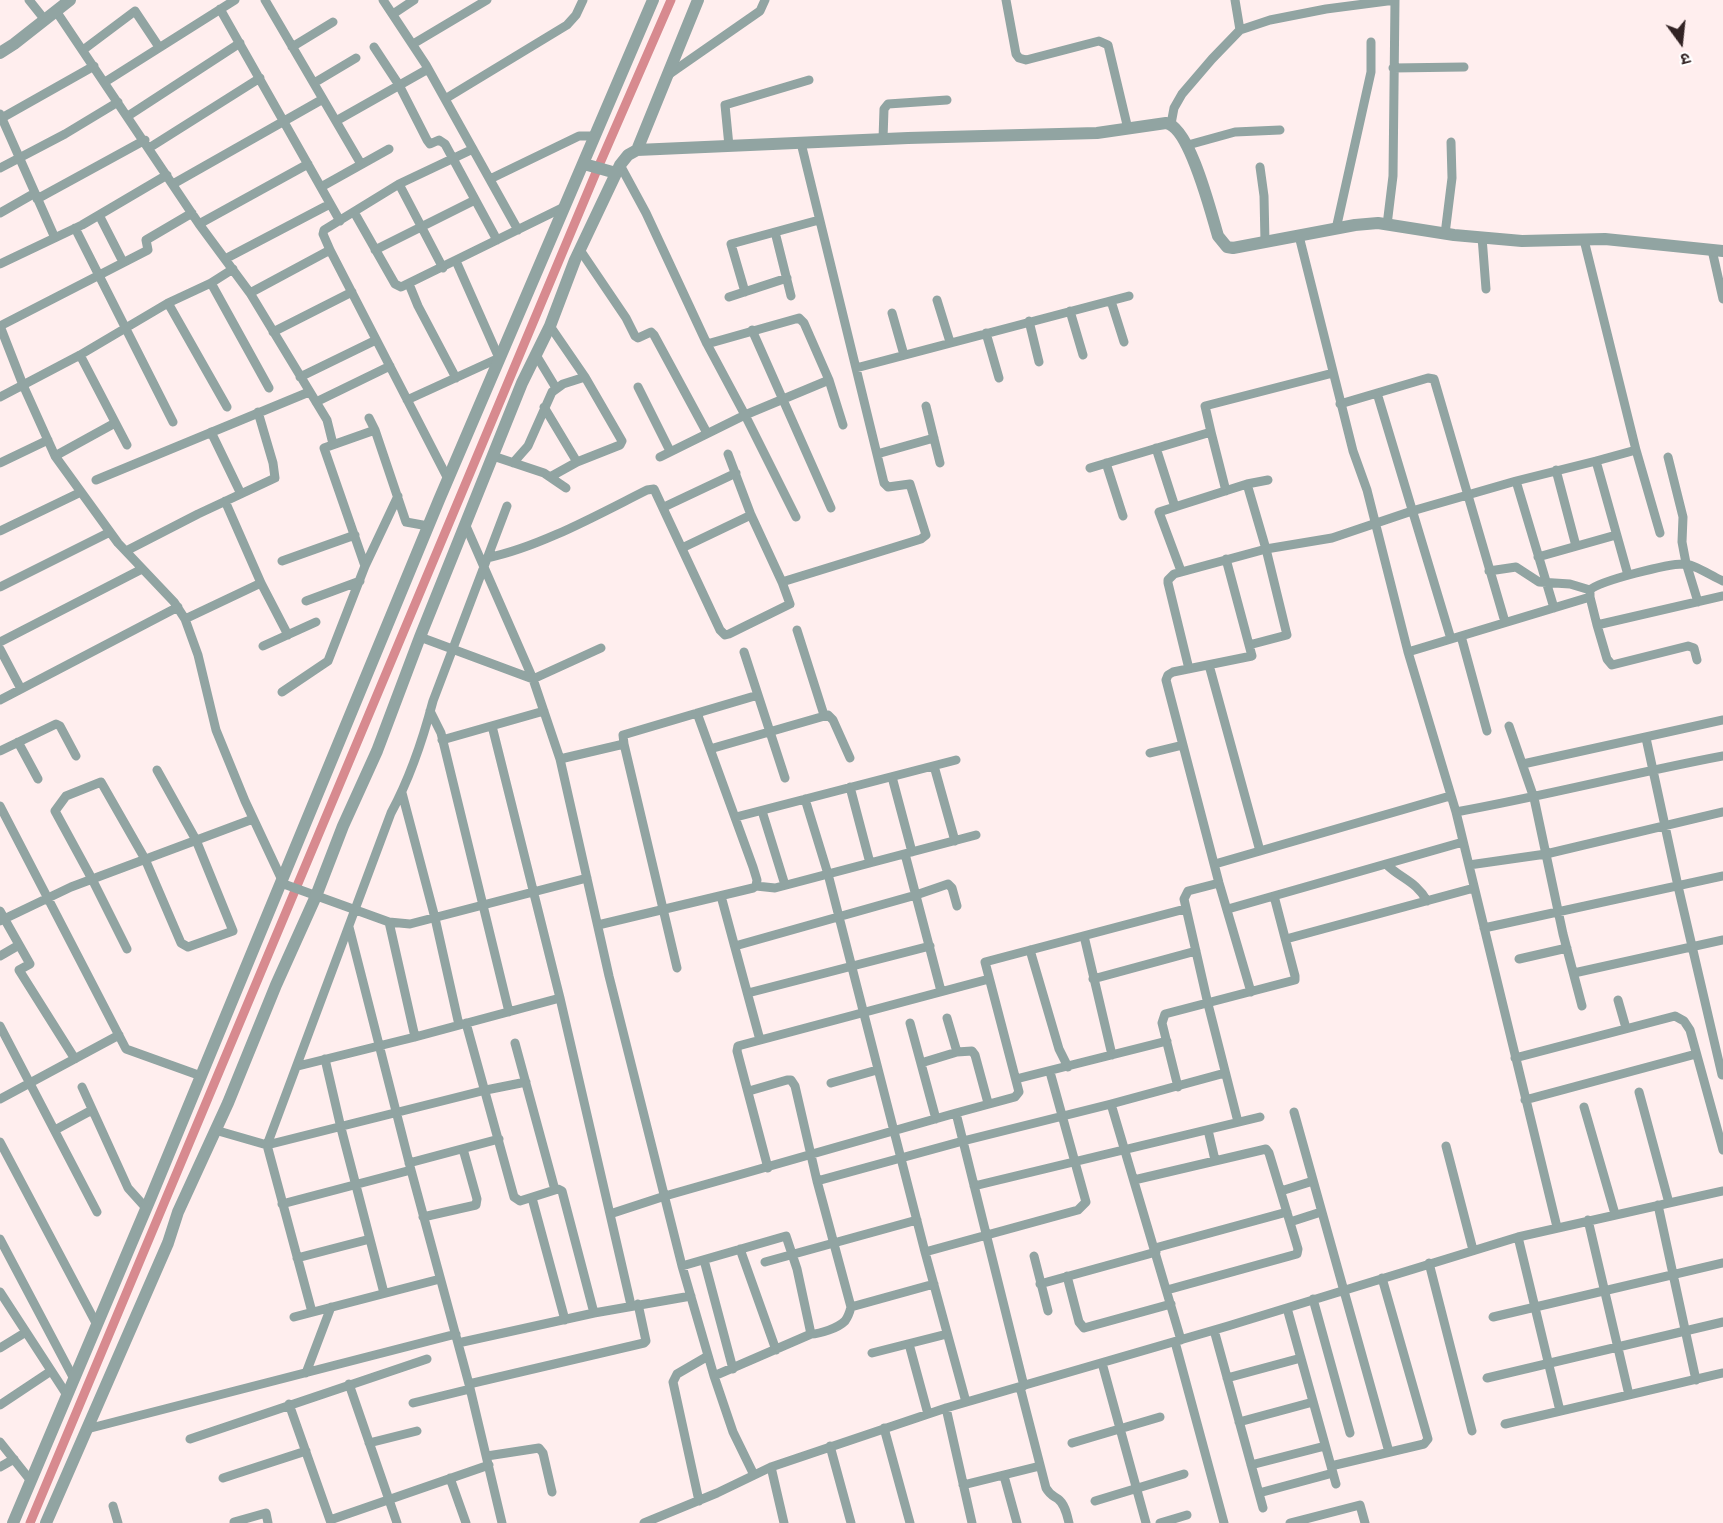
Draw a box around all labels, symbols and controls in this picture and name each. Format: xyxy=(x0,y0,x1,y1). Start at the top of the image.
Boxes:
north arrow xyxy=(1651,12,1711,72)
text: उ xyxy=(1679,49,1693,70)

